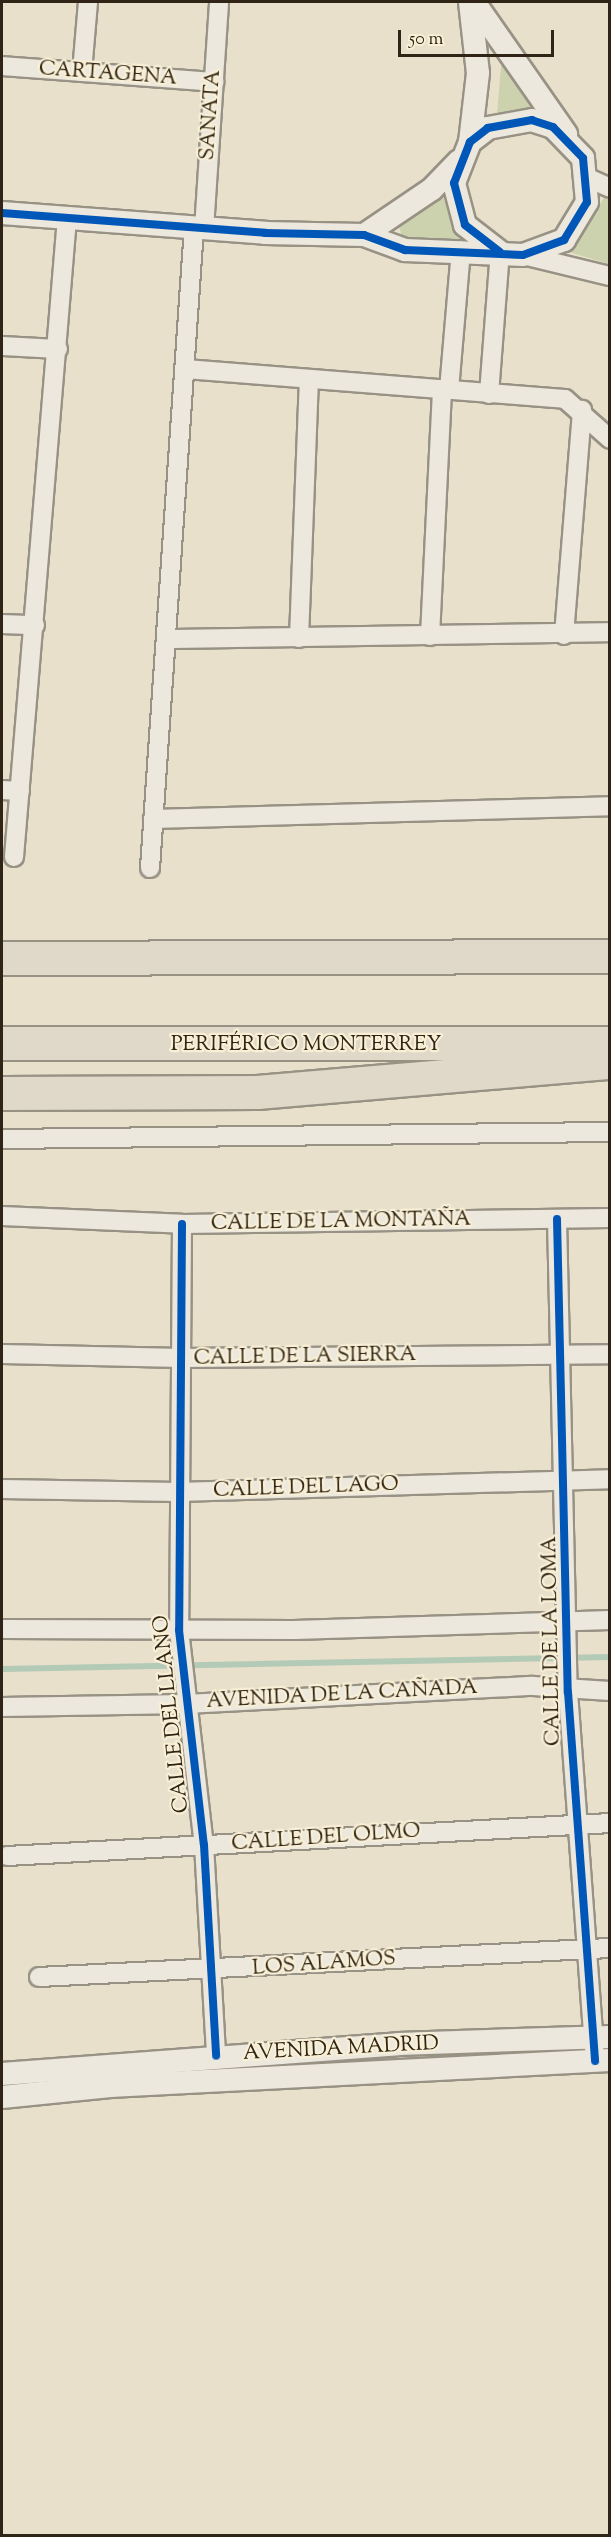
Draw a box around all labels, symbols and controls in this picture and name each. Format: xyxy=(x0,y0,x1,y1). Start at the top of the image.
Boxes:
scale bar xyxy=(401,18,557,56)
text: 50 m xyxy=(409,27,443,53)
street label: CARTAGENA xyxy=(38,57,178,91)
street label: SANATA xyxy=(195,69,227,161)
street label: PERIFÉRICO MONTERREY xyxy=(171,1032,441,1058)
street label: CALLE DE LA MONTAÑA xyxy=(211,1207,471,1237)
street label: CALLE DE LA SIERRA xyxy=(193,1342,417,1372)
street label: CALLE DEL LAGO xyxy=(213,1472,399,1504)
street label: CALLE DE LA LOMA xyxy=(538,1536,566,1746)
street label: CALLE DEL LLANO xyxy=(149,1614,195,1814)
street label: AVENIDA DE LA CAÑADA xyxy=(206,1675,478,1715)
street label: CALLE DEL OLMO xyxy=(231,1819,421,1857)
street label: LOS ALAMOS xyxy=(251,1946,397,1982)
street label: AVENIDA MADRID xyxy=(242,2031,440,2067)

